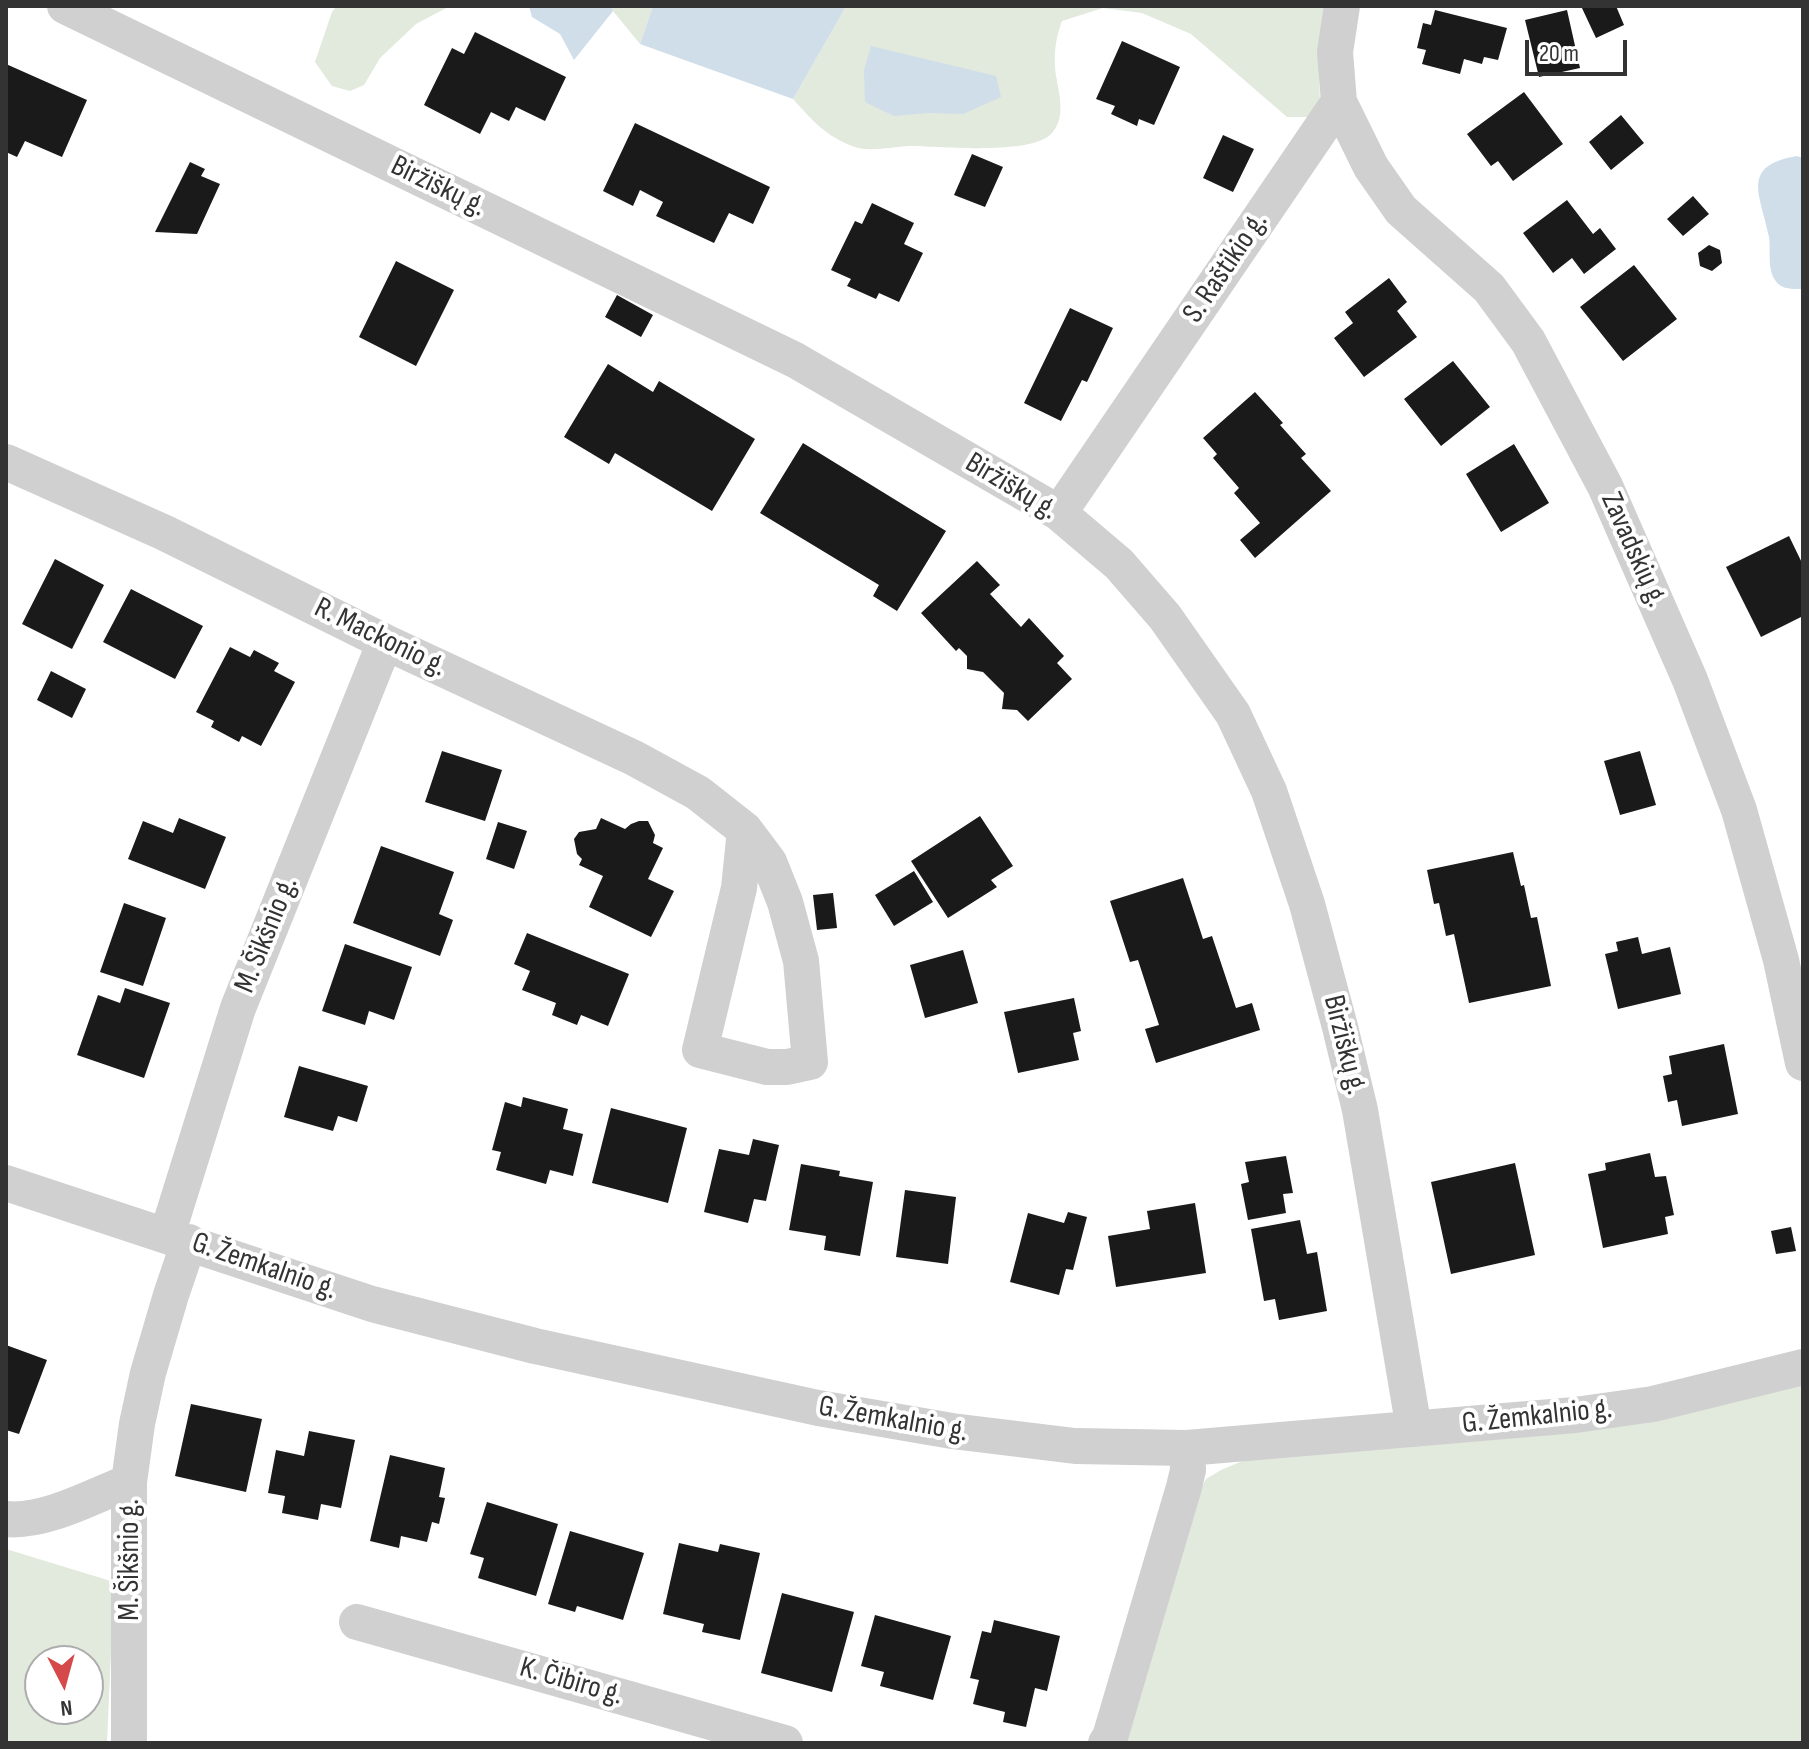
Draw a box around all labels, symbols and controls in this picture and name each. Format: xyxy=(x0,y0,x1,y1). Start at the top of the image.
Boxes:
scale bar xyxy=(1529,24,1631,74)
text: 20 m xyxy=(1539,39,1579,68)
street label: Biržiškų g. xyxy=(385,149,491,225)
street label: S. Raštikio g. xyxy=(1176,206,1276,330)
street label: Biržiškų g. xyxy=(958,446,1064,528)
street label: Zavadskių g. xyxy=(1592,487,1674,613)
street label: R. Mackonio g. xyxy=(308,591,452,685)
street label: M. Šikšnio g. xyxy=(228,872,306,998)
street label: Biržiškų g. xyxy=(1314,992,1374,1098)
street label: G. Žemkalnio g. xyxy=(187,1225,341,1309)
street label: G. Žemkalnio g. xyxy=(816,1389,970,1451)
street label: G. Žemkalnio g. xyxy=(1460,1391,1614,1443)
street label: M. Šikšnio g. xyxy=(112,1499,148,1621)
north arrow xyxy=(24,1645,104,1725)
street label: K. Čibiro g. xyxy=(515,1650,627,1714)
text: N xyxy=(59,1693,74,1721)

